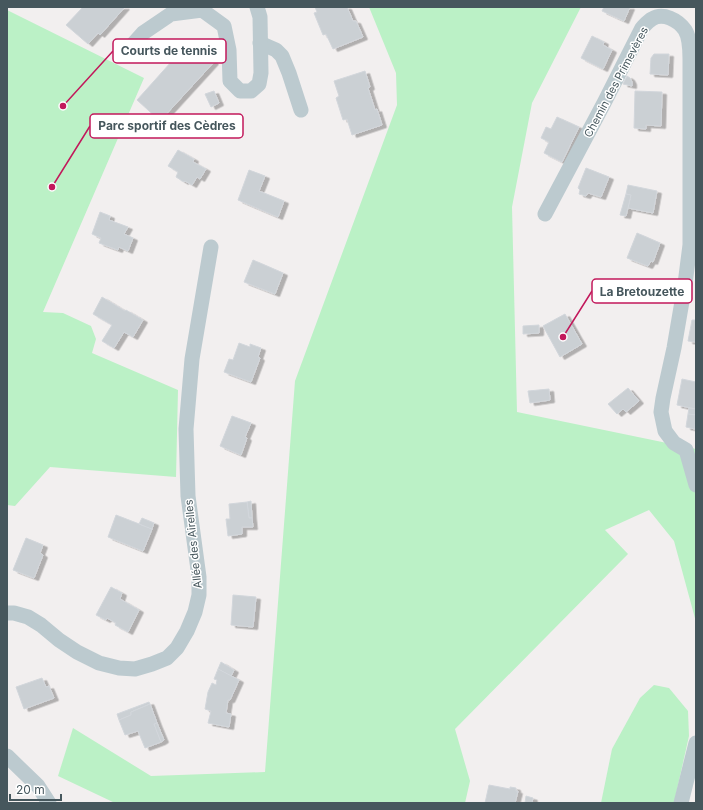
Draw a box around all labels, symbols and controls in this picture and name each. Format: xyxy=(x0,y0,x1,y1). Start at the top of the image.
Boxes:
street label: Chemin des Primevères xyxy=(581,24,651,140)
callout: Courts de tennis xyxy=(113,39,226,63)
text: Courts de tennis xyxy=(121,43,218,58)
callout: Parc sportif des Cèdres xyxy=(90,114,243,138)
text: Parc sportif des Cèdres xyxy=(98,118,236,133)
callout: La Bretouzette xyxy=(592,279,692,303)
text: La Bretouzette xyxy=(600,284,684,299)
street label: Allée des Airelles xyxy=(181,499,205,589)
scale bar xyxy=(10,776,61,802)
text: 20 m xyxy=(16,782,45,797)

